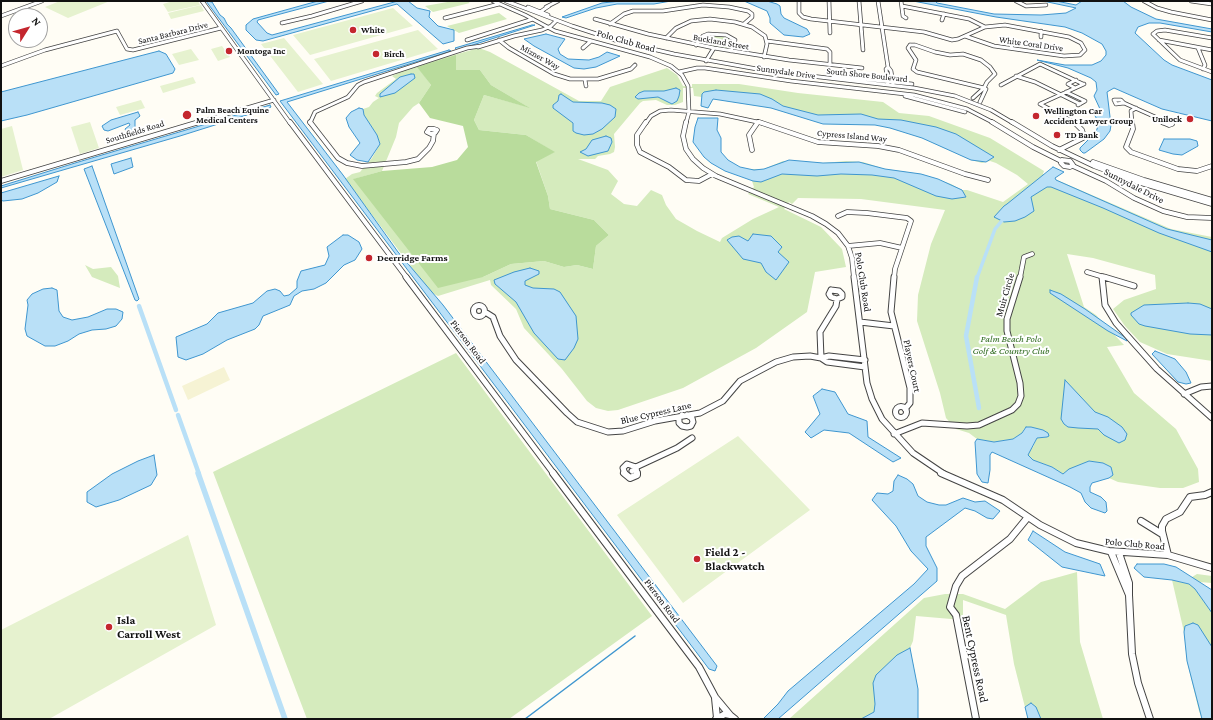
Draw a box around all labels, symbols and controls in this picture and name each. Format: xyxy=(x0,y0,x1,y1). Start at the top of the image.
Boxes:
north arrow xyxy=(8,8,48,48)
text: N xyxy=(30,15,44,28)
street label: Santa Barbara Drive xyxy=(137,19,209,47)
marker: White xyxy=(348,25,358,35)
place label: White xyxy=(361,25,385,35)
street label: Polo Club Road xyxy=(595,27,657,55)
street label: Buckland Street xyxy=(692,32,750,52)
street label: White Coral Drive xyxy=(998,34,1064,54)
street label: Mizner Way xyxy=(518,42,562,72)
marker: Montoga Inc xyxy=(224,46,234,56)
place label: Montoga Inc xyxy=(237,46,285,56)
marker: Birch xyxy=(371,49,381,59)
place label: Birch xyxy=(384,49,404,59)
street label: Sunnydale Drive xyxy=(756,63,816,81)
street label: South Shore Boulevard xyxy=(826,65,908,85)
place label: Palm Beach Equine Medical Centers xyxy=(196,105,269,126)
place label: Wellington Car Accident Lawyer Group xyxy=(1044,106,1133,127)
marker: Palm Beach Equine Medical Centers xyxy=(181,109,193,121)
marker: Wellington Car Accident Lawyer Group xyxy=(1031,111,1041,121)
place label: Unilock xyxy=(1152,114,1182,124)
marker: Unilock xyxy=(1185,114,1195,124)
street label: Southfields Road xyxy=(104,118,166,146)
street label: Cypress Island Way xyxy=(817,128,887,144)
marker: TD Bank xyxy=(1052,130,1062,140)
place label: TD Bank xyxy=(1065,130,1098,140)
street label: Sunnydale Drive xyxy=(1102,166,1166,206)
street label: Polo Club Road xyxy=(852,251,874,313)
place label: Deerridge Farms xyxy=(377,252,447,264)
marker: Deerridge Farms xyxy=(364,253,374,263)
street label: Muir Circle xyxy=(993,272,1017,318)
street label: Pierson Road xyxy=(448,318,488,366)
park label: Palm Beach Polo Golf & Country Club xyxy=(973,333,1049,356)
street label: Players Court xyxy=(901,339,923,393)
street label: Blue Cypress Lane xyxy=(619,399,693,427)
street label: Polo Club Road xyxy=(1104,535,1166,553)
place label: Field 2 - Blackwatch xyxy=(705,545,765,573)
marker: Field 2 - Blackwatch xyxy=(692,554,702,564)
street label: Pierson Road xyxy=(642,577,682,625)
place label: Isla Carroll West xyxy=(117,613,181,641)
street label: Bent Cypress Road xyxy=(959,614,991,704)
marker: Isla Carroll West xyxy=(104,622,114,632)

